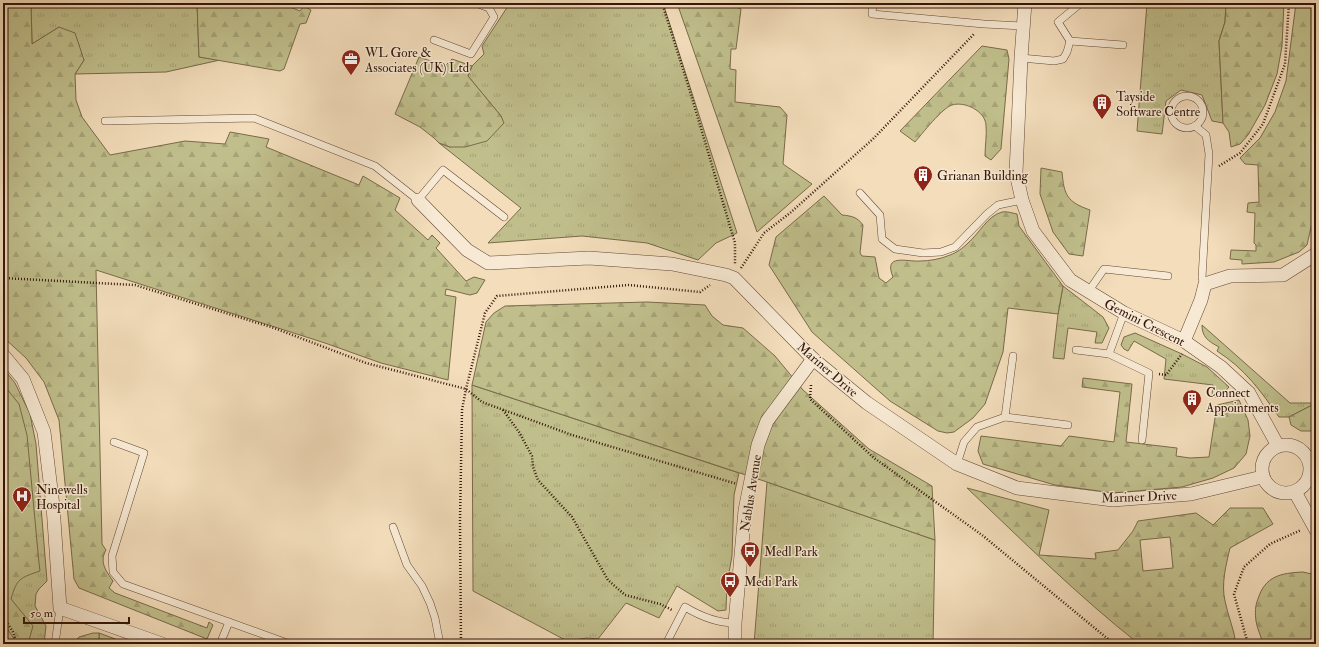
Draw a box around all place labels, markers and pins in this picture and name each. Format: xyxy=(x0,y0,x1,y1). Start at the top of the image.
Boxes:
place label: WL Gore & Associates (UK) Ltd xyxy=(364,45,470,76)
office icon: WL Gore & Associates (UK) Ltd xyxy=(340,48,362,76)
place label: Tayside Software Centre xyxy=(1116,89,1201,120)
building icon: Tayside Software Centre xyxy=(1091,92,1113,120)
building icon: Grianan Building xyxy=(912,164,934,192)
place label: Grianan Building xyxy=(937,168,1029,184)
place label: Connect Appointments xyxy=(1205,385,1279,417)
building icon: Connect Appointments xyxy=(1181,388,1203,416)
place label: Ninewells Hospital xyxy=(36,482,88,514)
hospital icon: Ninewells Hospital xyxy=(11,485,33,513)
bus stop icon: Medl Park xyxy=(739,540,761,568)
place label: Medl Park xyxy=(764,544,819,560)
bus stop icon: Medi Park xyxy=(719,570,741,598)
place label: Medi Park xyxy=(744,574,799,590)

